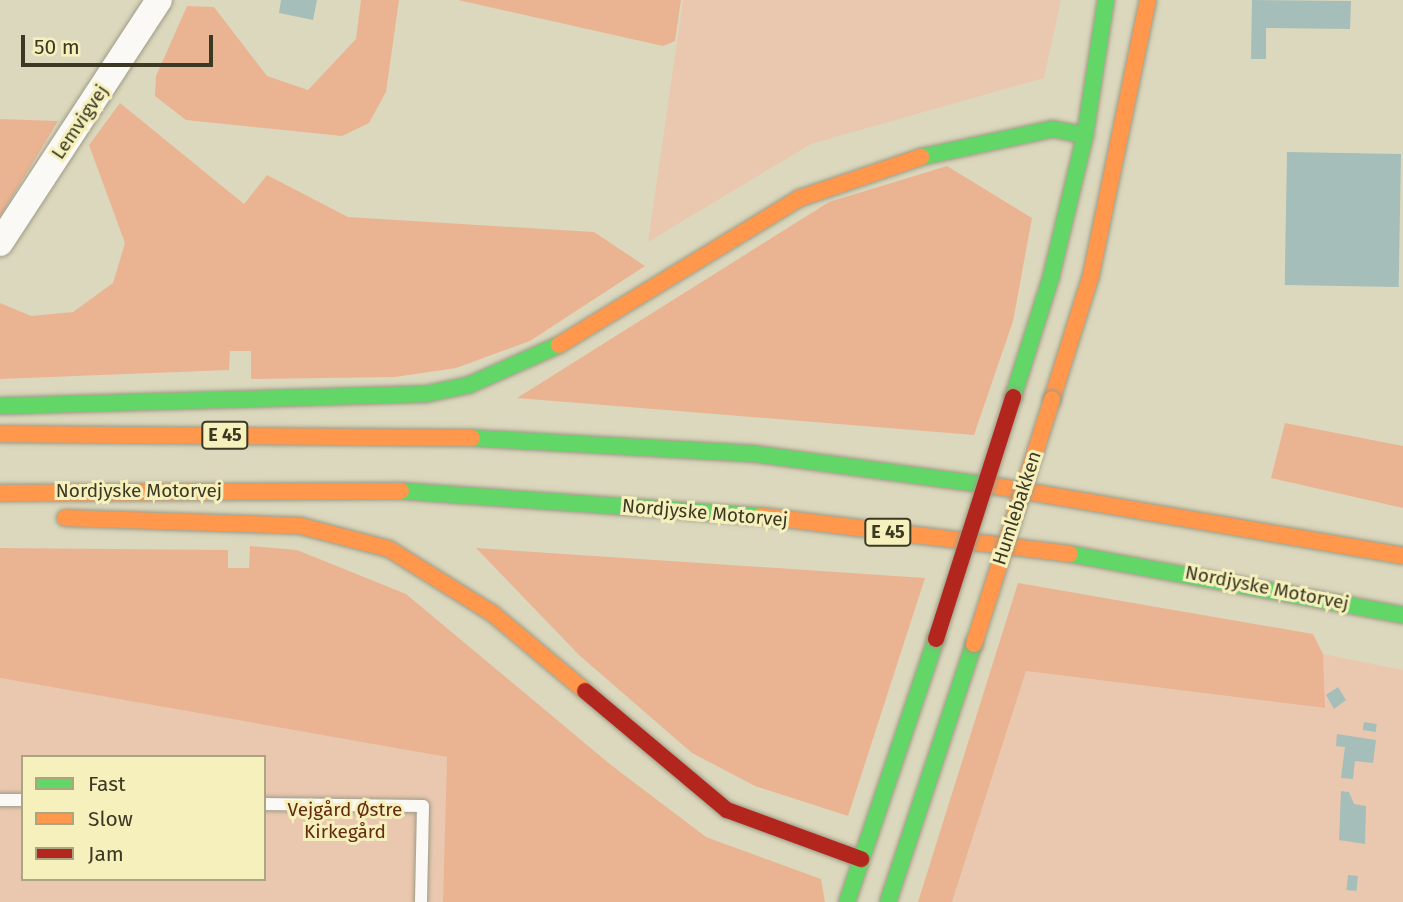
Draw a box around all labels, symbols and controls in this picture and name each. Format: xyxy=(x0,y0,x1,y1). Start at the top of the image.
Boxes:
scale bar xyxy=(24,21,217,65)
text: 50 m xyxy=(34,34,80,60)
street label: Lemvigvej xyxy=(47,80,113,164)
road number: E 45 xyxy=(201,421,250,450)
street label: Humlebakken xyxy=(988,448,1046,568)
street label: Nordjyske Motorvej xyxy=(56,480,222,502)
street label: Nordjyske Motorvej xyxy=(621,494,789,532)
road number: E 45 xyxy=(864,518,912,546)
street label: Nordjyske Motorvej xyxy=(1183,561,1351,615)
legend xyxy=(21,755,266,881)
text: Fast xyxy=(88,771,126,797)
park label: Vejgård Østre Kirkegård xyxy=(288,799,402,843)
text: Slow xyxy=(88,806,133,832)
text: Jam xyxy=(88,841,124,867)

